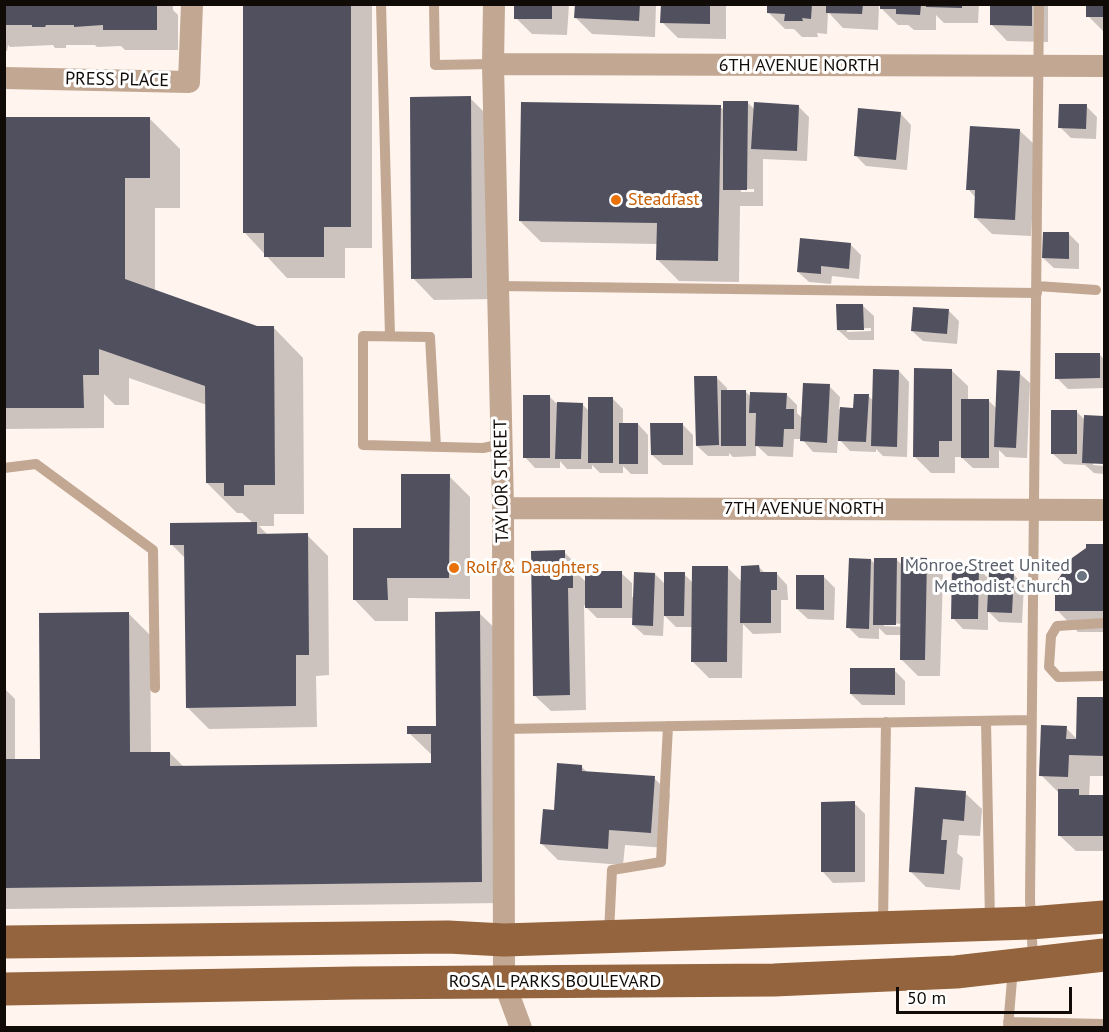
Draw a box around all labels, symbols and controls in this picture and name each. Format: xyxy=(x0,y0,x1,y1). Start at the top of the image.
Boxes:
street label: 6TH AVENUE NORTH xyxy=(719,55,879,77)
street label: PRESS PLACE xyxy=(65,68,169,92)
place label: Steadfast xyxy=(628,189,700,211)
marker: Steadfast xyxy=(609,193,623,207)
street label: TAYLOR STREET xyxy=(490,419,514,543)
street label: 7TH AVENUE NORTH xyxy=(724,498,884,520)
place label: Monroe Street United Methodist Church xyxy=(905,555,1070,598)
place label: Rolf & Daughters xyxy=(466,557,599,579)
marker: Rolf & Daughters xyxy=(447,561,461,575)
marker: Monroe Street United Methodist Church xyxy=(1075,569,1089,583)
street label: ROSA L PARKS BOULEVARD xyxy=(449,971,661,993)
scale bar xyxy=(899,975,1074,1013)
text: 50 m xyxy=(907,986,946,1009)

